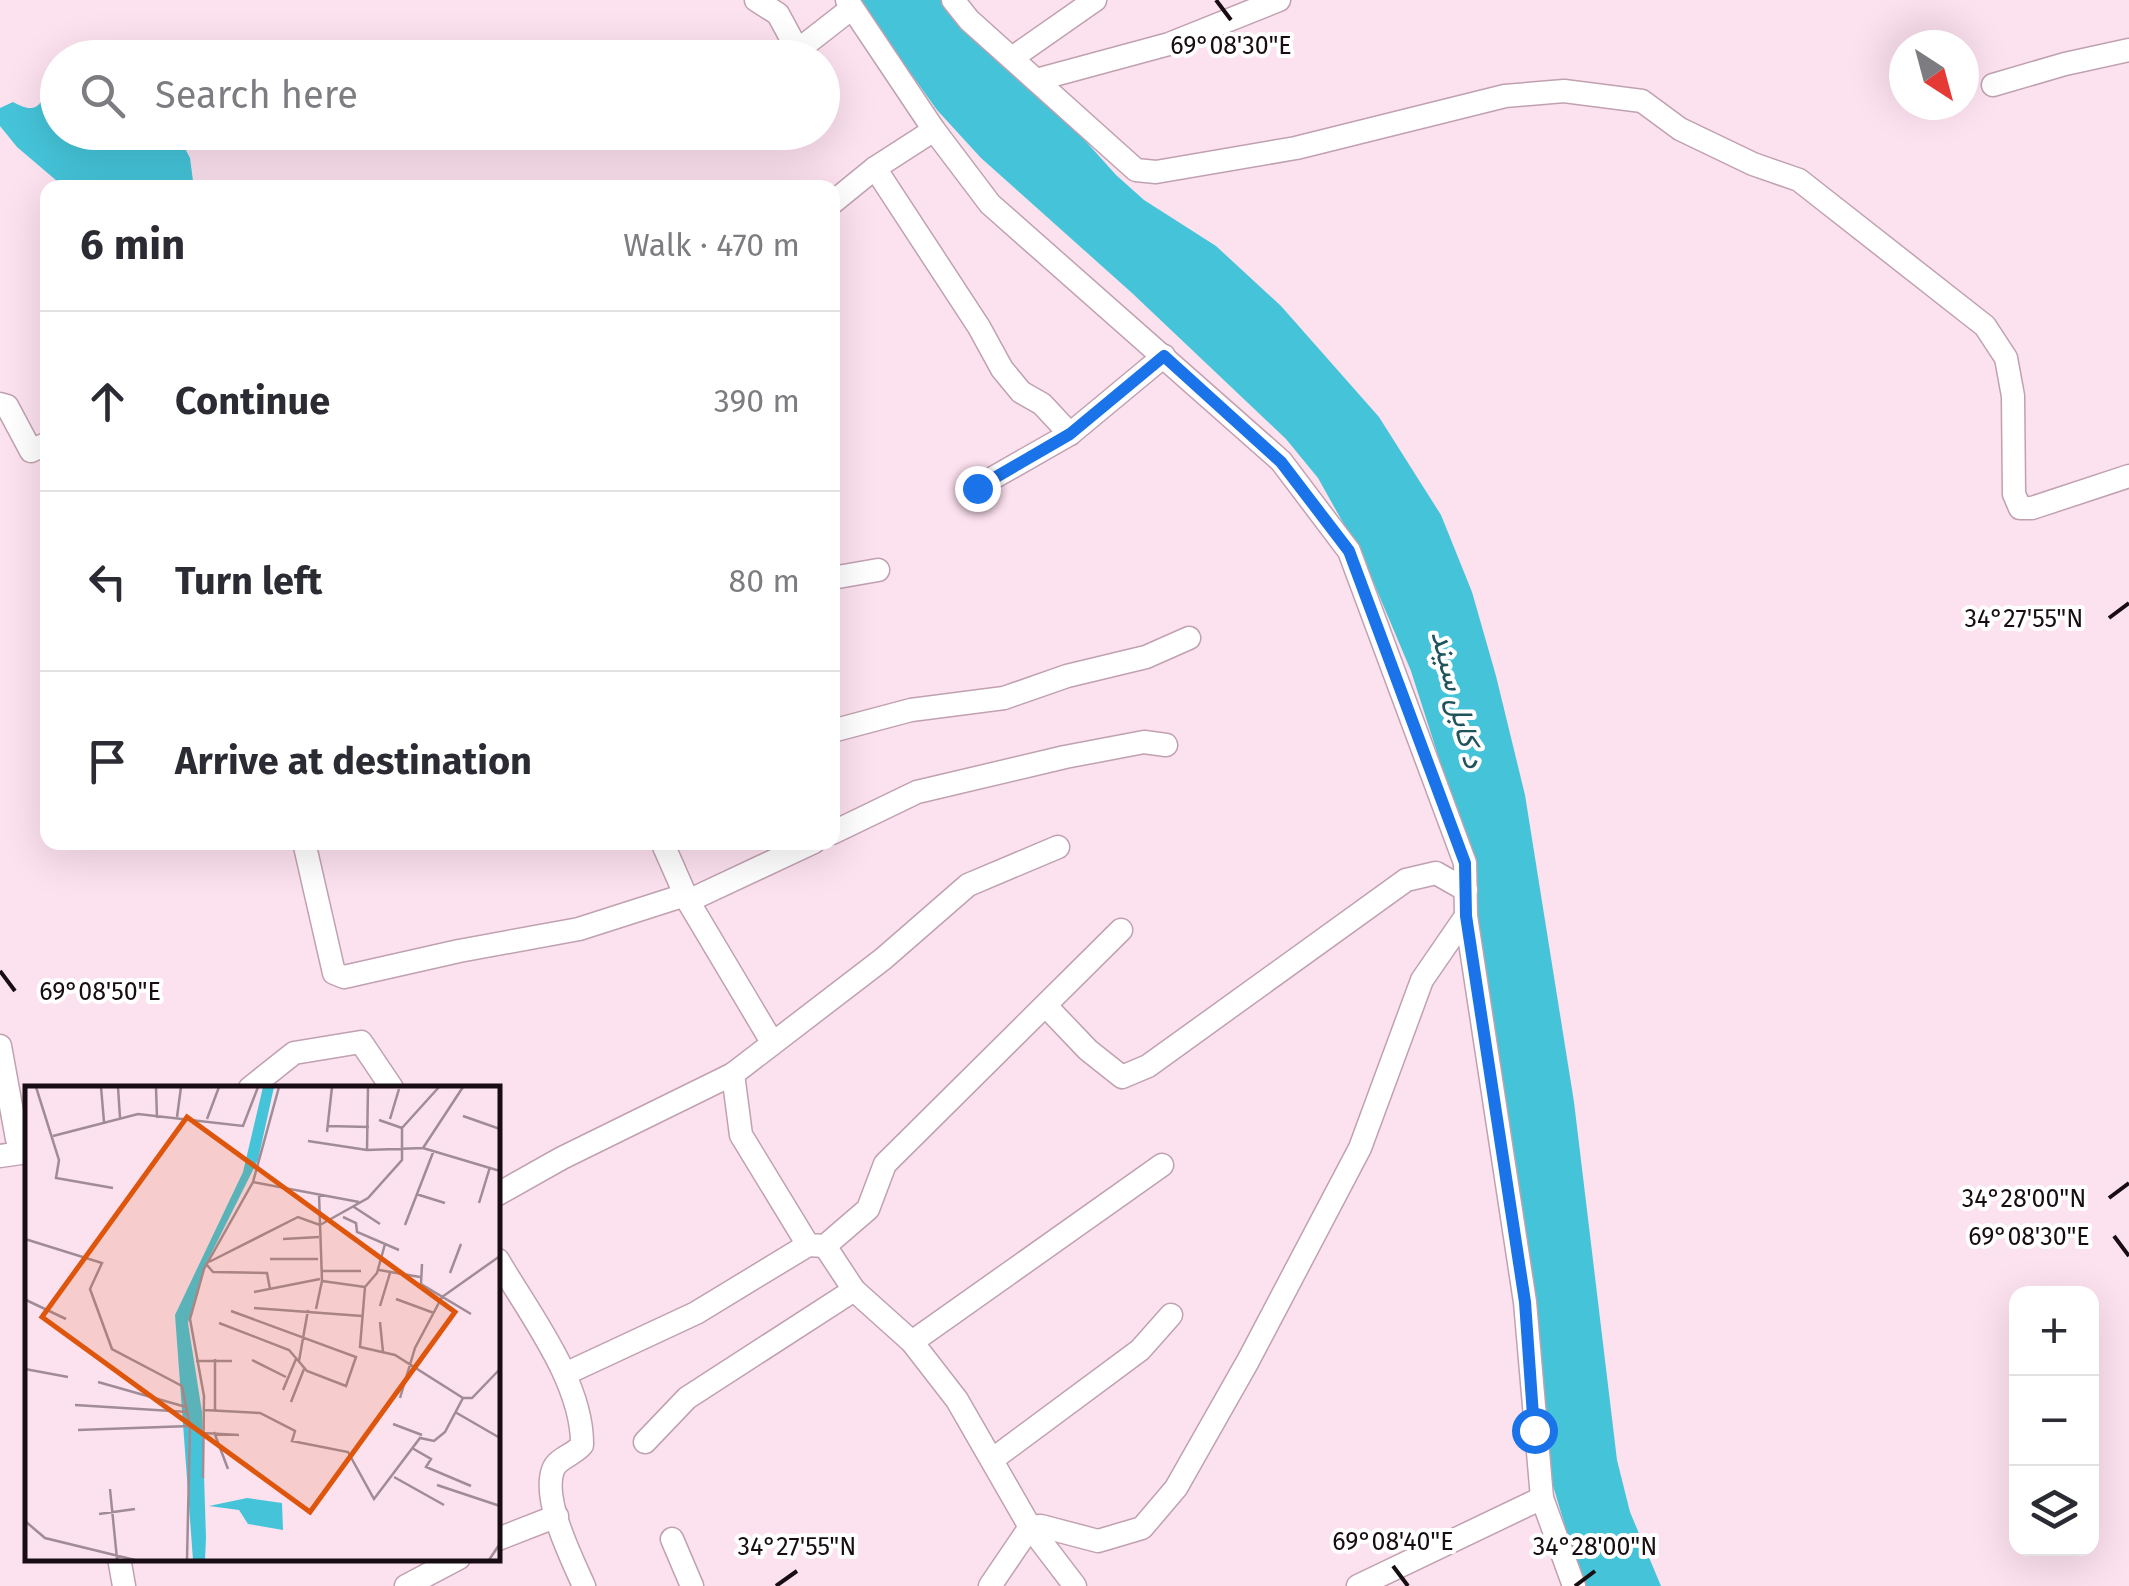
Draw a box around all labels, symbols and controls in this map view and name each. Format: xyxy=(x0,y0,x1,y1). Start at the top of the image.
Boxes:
north arrow xyxy=(1889,30,1979,120)
text: 69°08'30"E xyxy=(1170,31,1292,61)
search box xyxy=(40,40,840,150)
icon: search xyxy=(75,68,130,123)
text: Search here xyxy=(155,72,358,118)
text: 6 min xyxy=(80,220,185,270)
text: Walk · 470 m xyxy=(623,226,800,264)
icon: ahead xyxy=(80,374,135,429)
text: Continue xyxy=(175,378,330,424)
text: 390 m xyxy=(714,382,800,420)
route end xyxy=(955,466,1001,512)
icon: left xyxy=(80,554,135,609)
text: Turn left xyxy=(175,558,322,604)
text: 80 m xyxy=(729,562,800,600)
text: 34°27'55"N xyxy=(1965,604,2083,634)
water label: د کابل سيند xyxy=(1424,626,1493,772)
icon: arrive xyxy=(80,734,135,789)
text: Arrive at destination xyxy=(175,738,532,784)
text: 69°08'50"E xyxy=(39,977,161,1007)
inset map xyxy=(25,1086,500,1561)
text: 34°28'00"N xyxy=(1962,1184,2086,1214)
text: 69°08'30"E xyxy=(1968,1222,2090,1252)
map controls xyxy=(2009,1286,2099,1556)
button: + xyxy=(2009,1286,2099,1376)
button: − xyxy=(2009,1376,2099,1466)
route start xyxy=(1512,1408,1558,1454)
button: layers xyxy=(2009,1466,2099,1556)
text: 69°08'40"E xyxy=(1332,1527,1454,1557)
text: 34°27'55"N xyxy=(738,1532,856,1562)
text: 34°28'00"N xyxy=(1533,1532,1657,1562)

